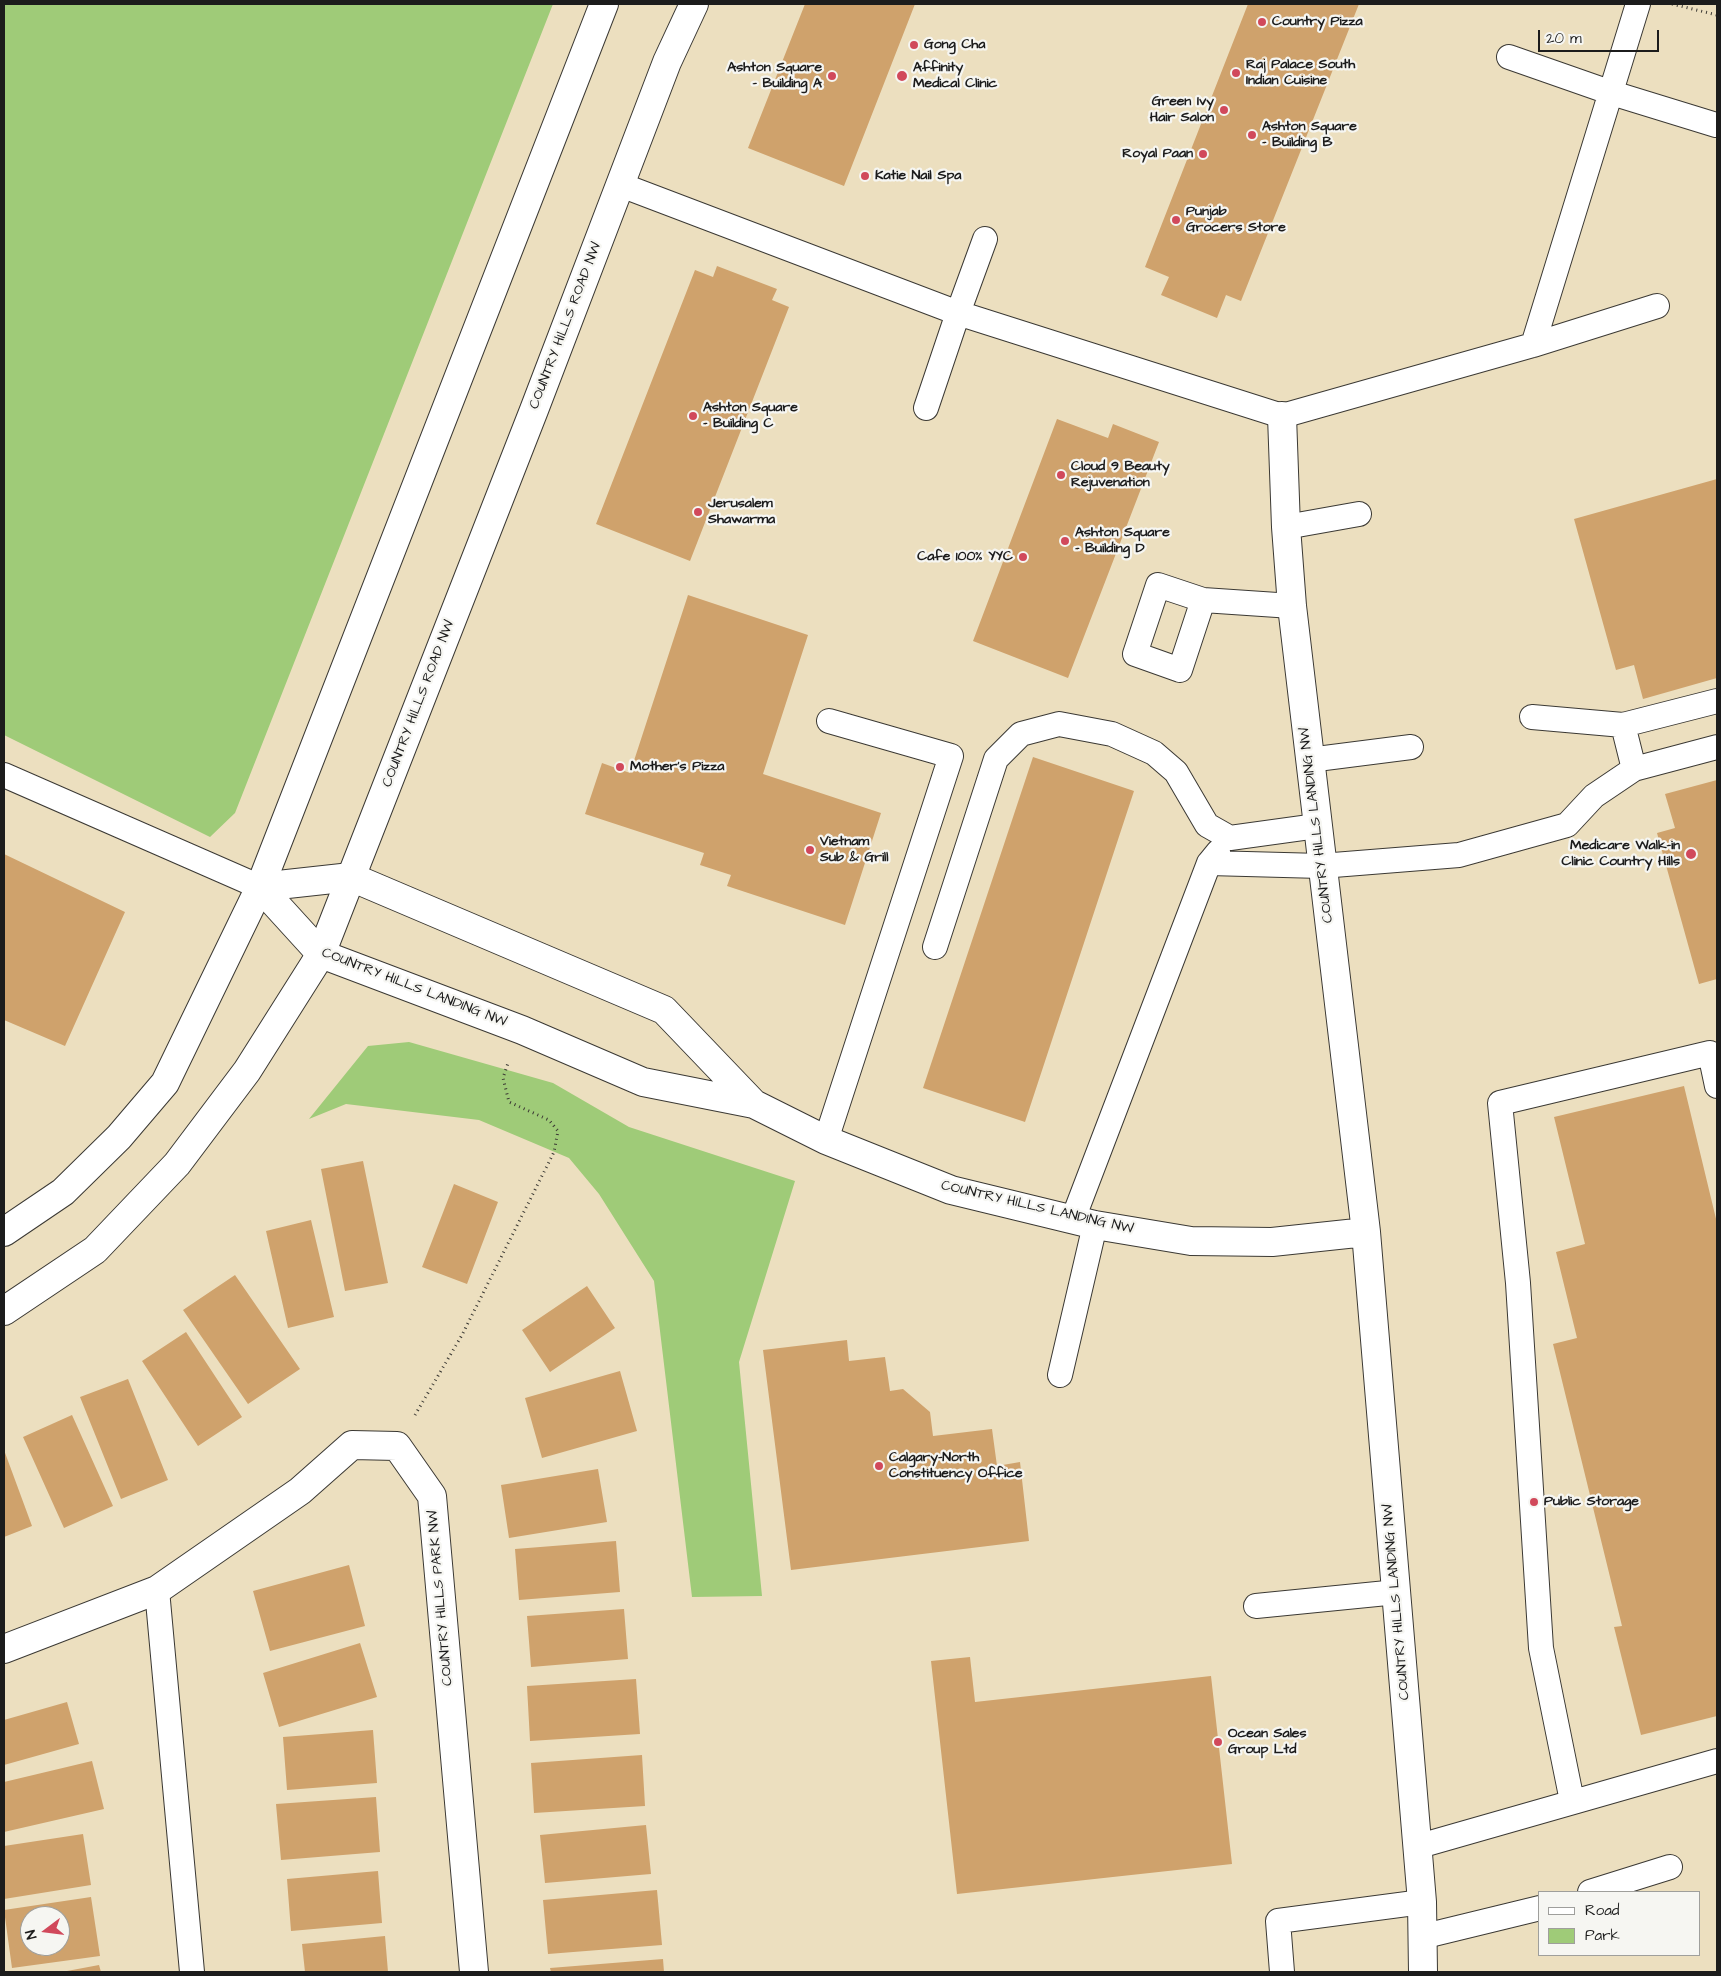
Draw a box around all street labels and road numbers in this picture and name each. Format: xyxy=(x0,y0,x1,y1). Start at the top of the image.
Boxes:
street label: COUNTRY HILLS ROAD NW xyxy=(526,240,606,412)
street label: COUNTRY HILLS ROAD NW xyxy=(379,618,459,790)
street label: COUNTRY HILLS LANDING NW xyxy=(1297,726,1337,924)
street label: COUNTRY HILLS LANDING NW xyxy=(319,945,509,1031)
street label: COUNTRY HILLS LANDING NW xyxy=(939,1178,1135,1238)
street label: COUNTRY HILLS LANDING NW xyxy=(1380,1503,1414,1701)
street label: COUNTRY HILLS PARK NW xyxy=(425,1510,457,1686)

